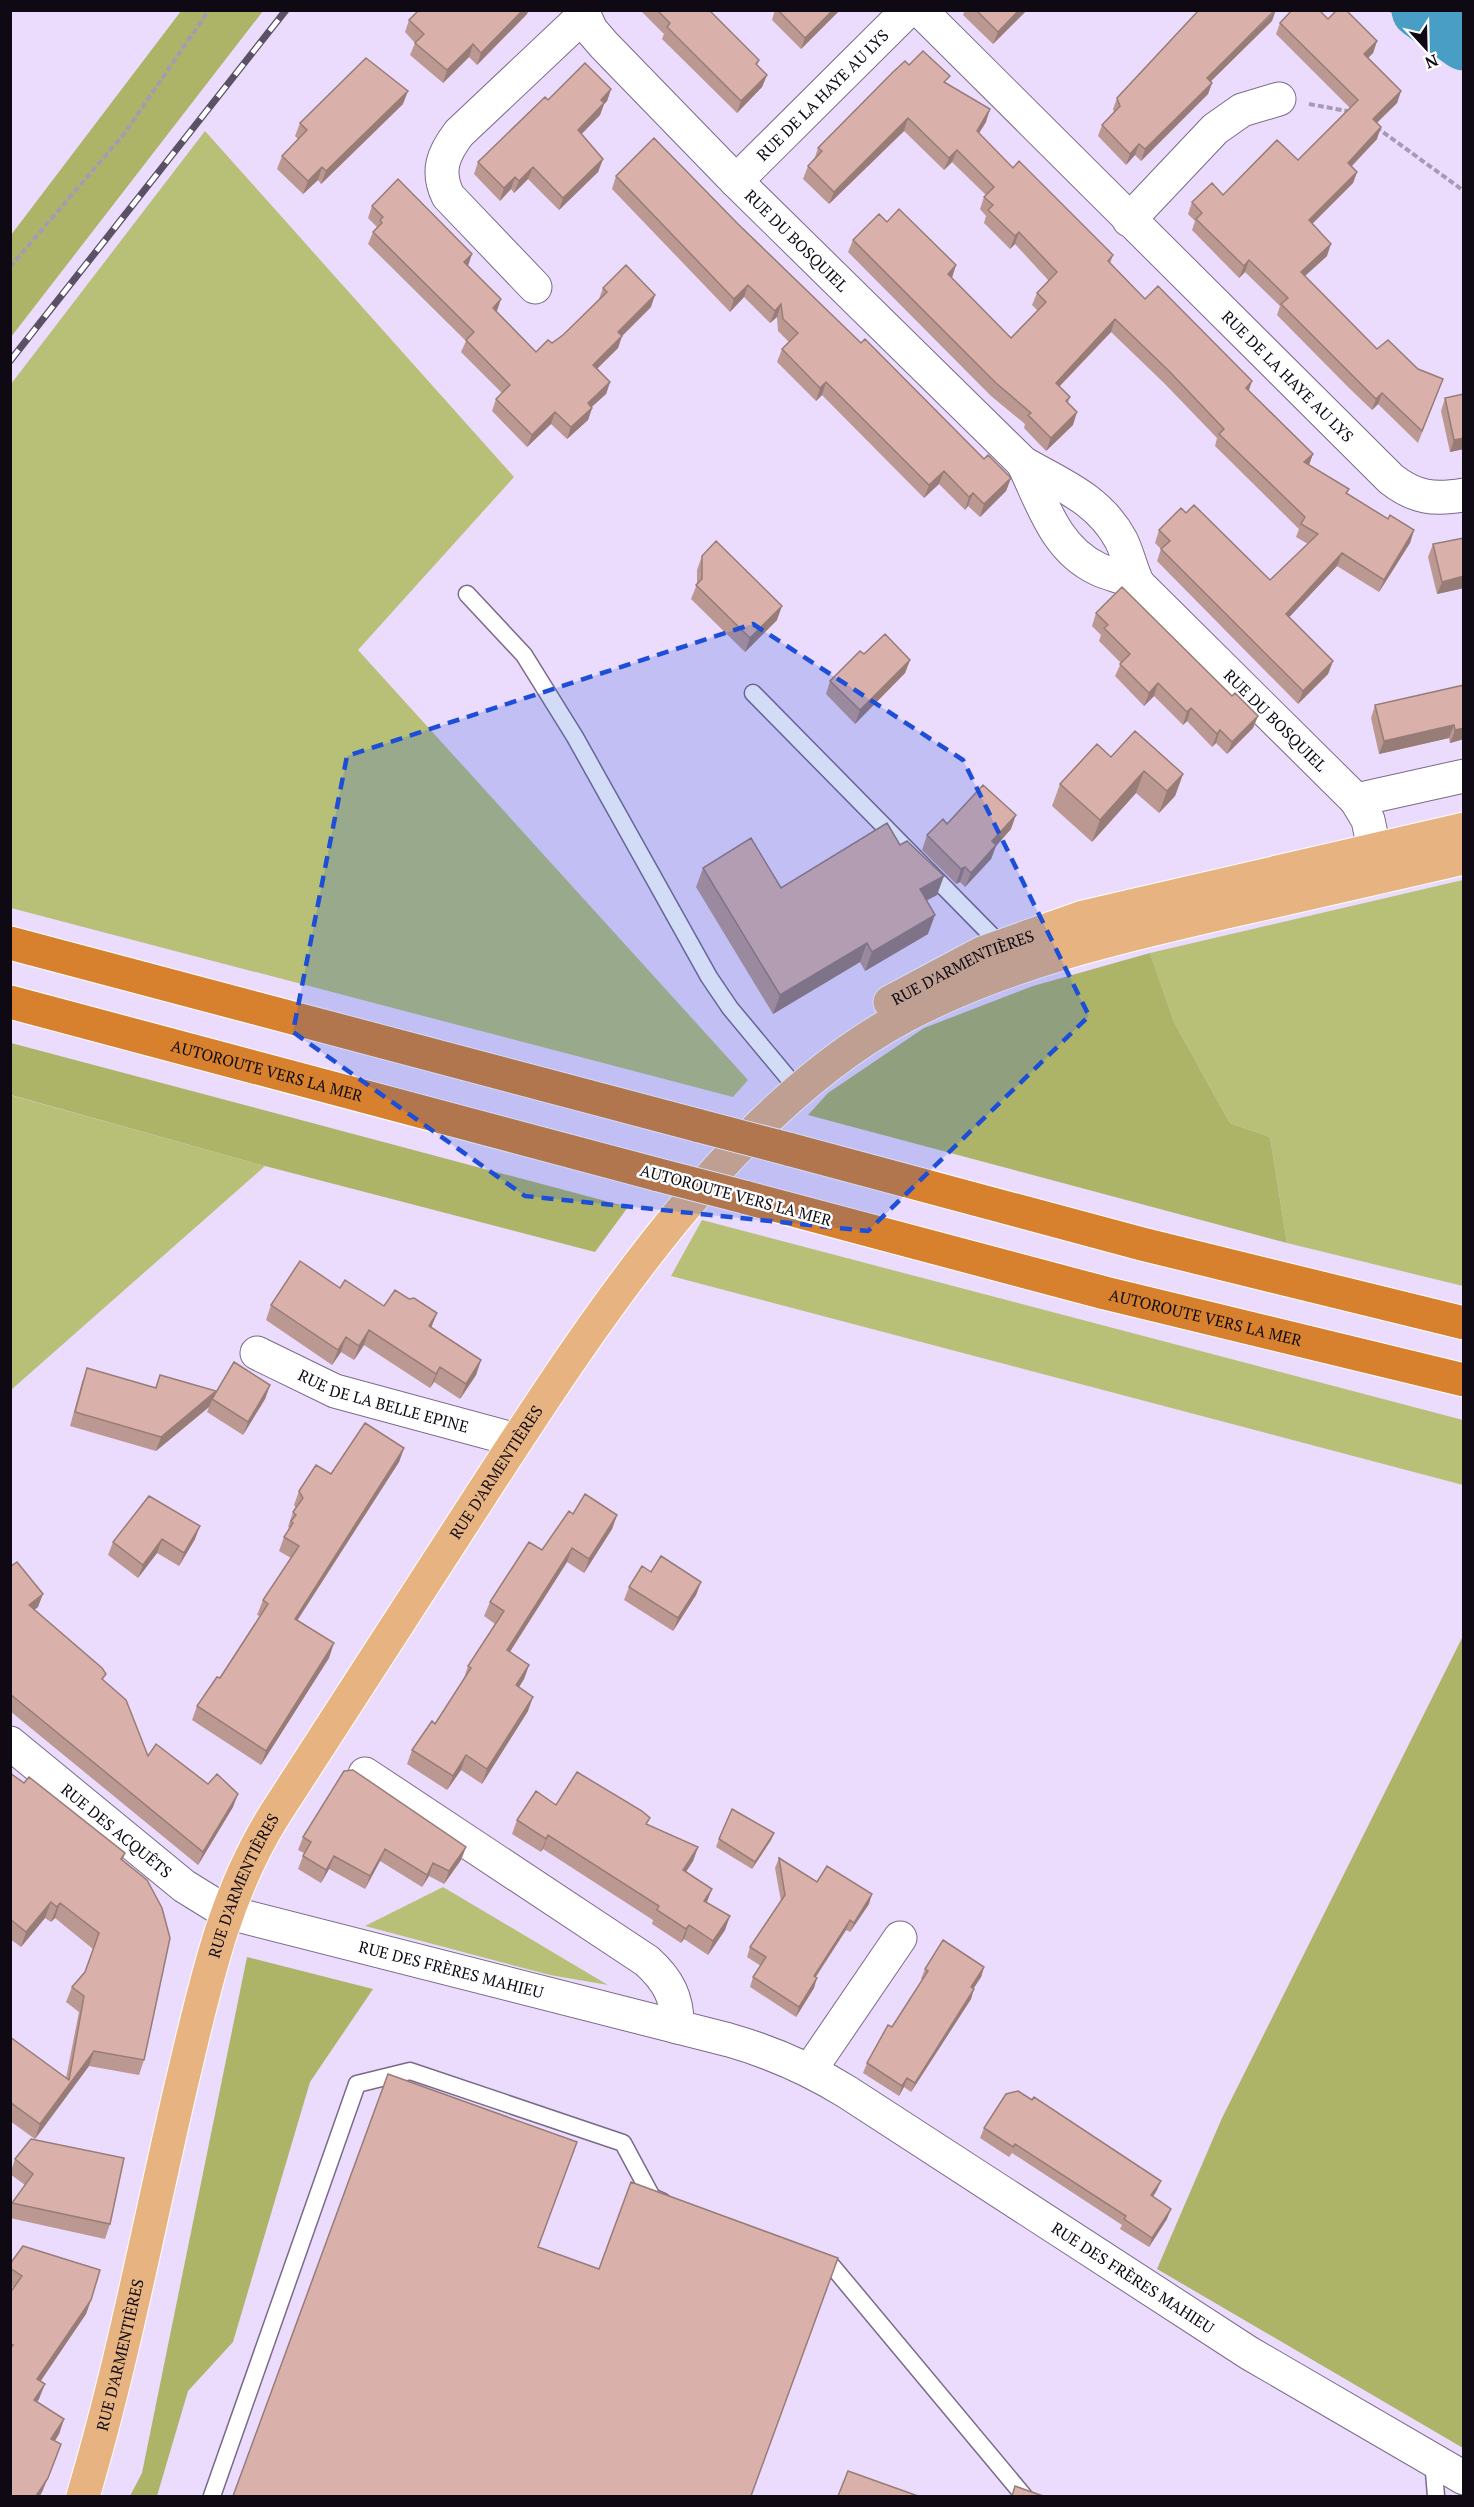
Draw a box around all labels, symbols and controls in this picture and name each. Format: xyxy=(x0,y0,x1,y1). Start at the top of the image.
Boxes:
north arrow xyxy=(1396,18,1456,78)
street label: RUE DE LA HAYE AU LYS xyxy=(752,24,893,166)
text: N xyxy=(1422,49,1441,74)
street label: RUE DU BOSQUIEL xyxy=(740,185,853,296)
street label: RUE DE LA HAYE AU LYS xyxy=(1217,306,1359,447)
street label: RUE DU BOSQUIEL xyxy=(1219,664,1332,776)
street label: RUE D'ARMENTIÈRES xyxy=(888,924,1037,1010)
street label: AUTOROUTE VERS LA MER xyxy=(169,1034,366,1107)
street label: AUTOROUTE VERS LA MER xyxy=(638,1159,835,1231)
street label: AUTOROUTE VERS LA MER xyxy=(1107,1283,1305,1352)
street label: RUE DE LA BELLE EPINE xyxy=(295,1364,471,1438)
street label: RUE D'ARMENTIÈRES xyxy=(444,1401,548,1543)
street label: RUE DES ACQUÊTS xyxy=(57,1779,177,1883)
street label: RUE D'ARMENTIÈRES xyxy=(203,1809,284,1961)
street label: RUE DES FRÈRES MAHIEU xyxy=(357,1935,546,2003)
street label: RUE DES FRÈRES MAHIEU xyxy=(1047,2217,1219,2339)
street label: RUE D'ARMENTIÈRES xyxy=(91,2277,149,2433)

